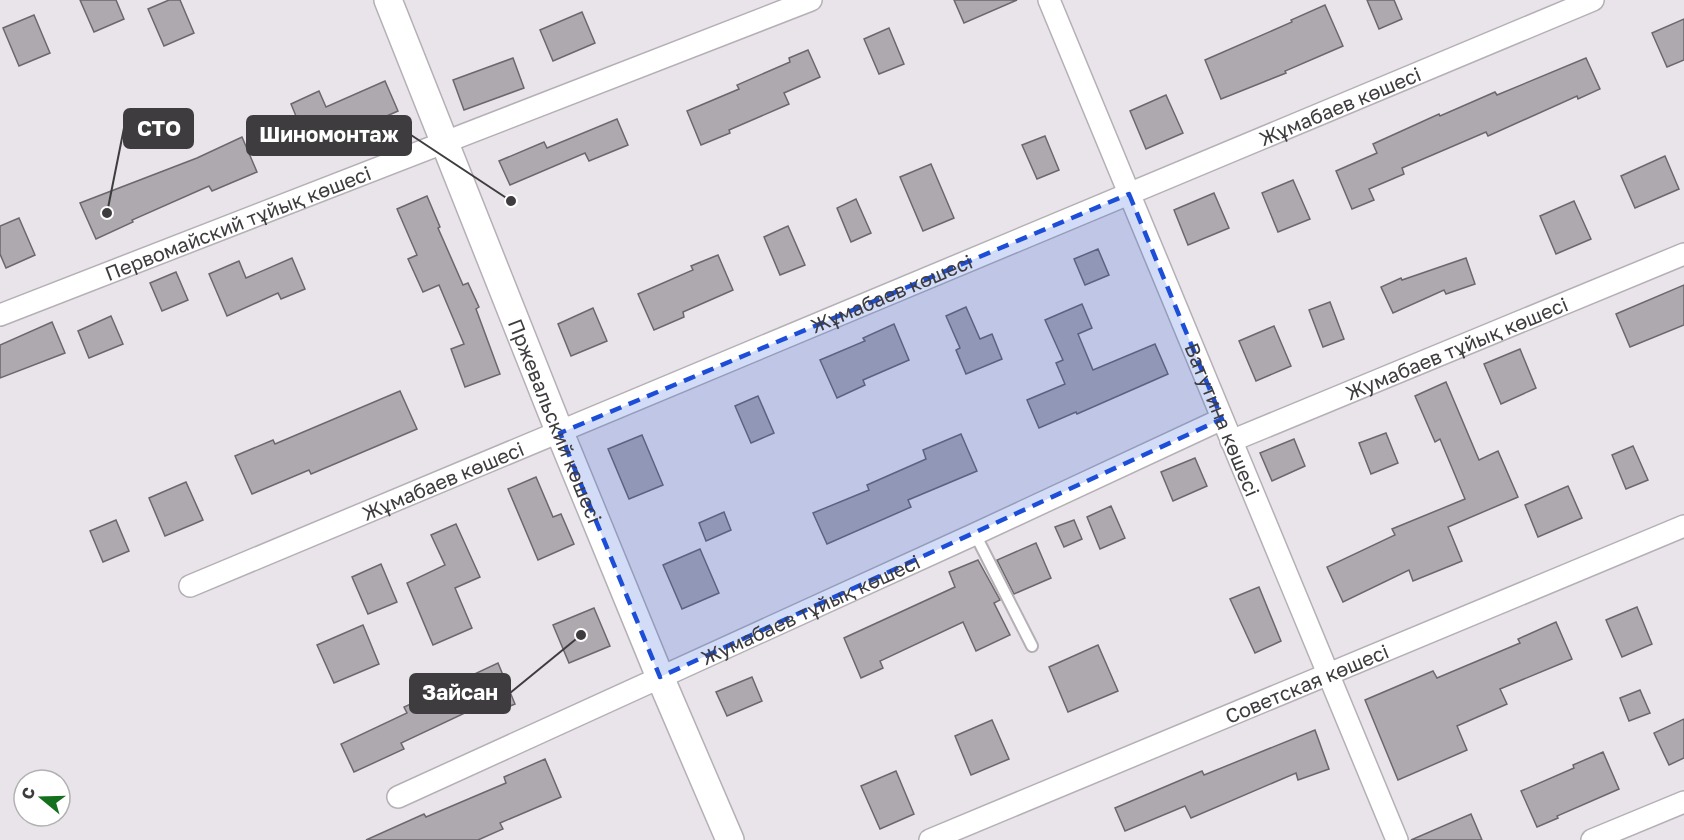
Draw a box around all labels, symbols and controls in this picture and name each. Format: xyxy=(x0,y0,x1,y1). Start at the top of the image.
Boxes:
street label: Жұмабаев көшесі xyxy=(1255,61,1424,150)
callout: СТО xyxy=(124,109,193,148)
text: СТО xyxy=(137,115,181,141)
callout: Шиномонтаж xyxy=(247,116,411,155)
text: Шиномонтаж xyxy=(259,121,400,147)
street label: Первомайский тұйық көшесі xyxy=(101,160,374,285)
street label: Жұмабаев көшесі xyxy=(807,249,976,338)
street label: Жумабаев тұйық көшесі xyxy=(1342,291,1571,404)
street label: Пржевальский көшесі xyxy=(504,315,608,527)
street label: Ватутина көшесі xyxy=(1180,339,1265,500)
street label: Жұмабаев көшесі xyxy=(358,436,527,525)
street label: Жумабаев тұйық көшесі xyxy=(697,549,924,669)
street label: Советская көшесі xyxy=(1221,638,1392,728)
callout: Зайсан xyxy=(410,674,510,713)
text: Зайсан xyxy=(422,679,498,705)
north arrow xyxy=(12,768,72,828)
text: С xyxy=(17,784,39,802)

